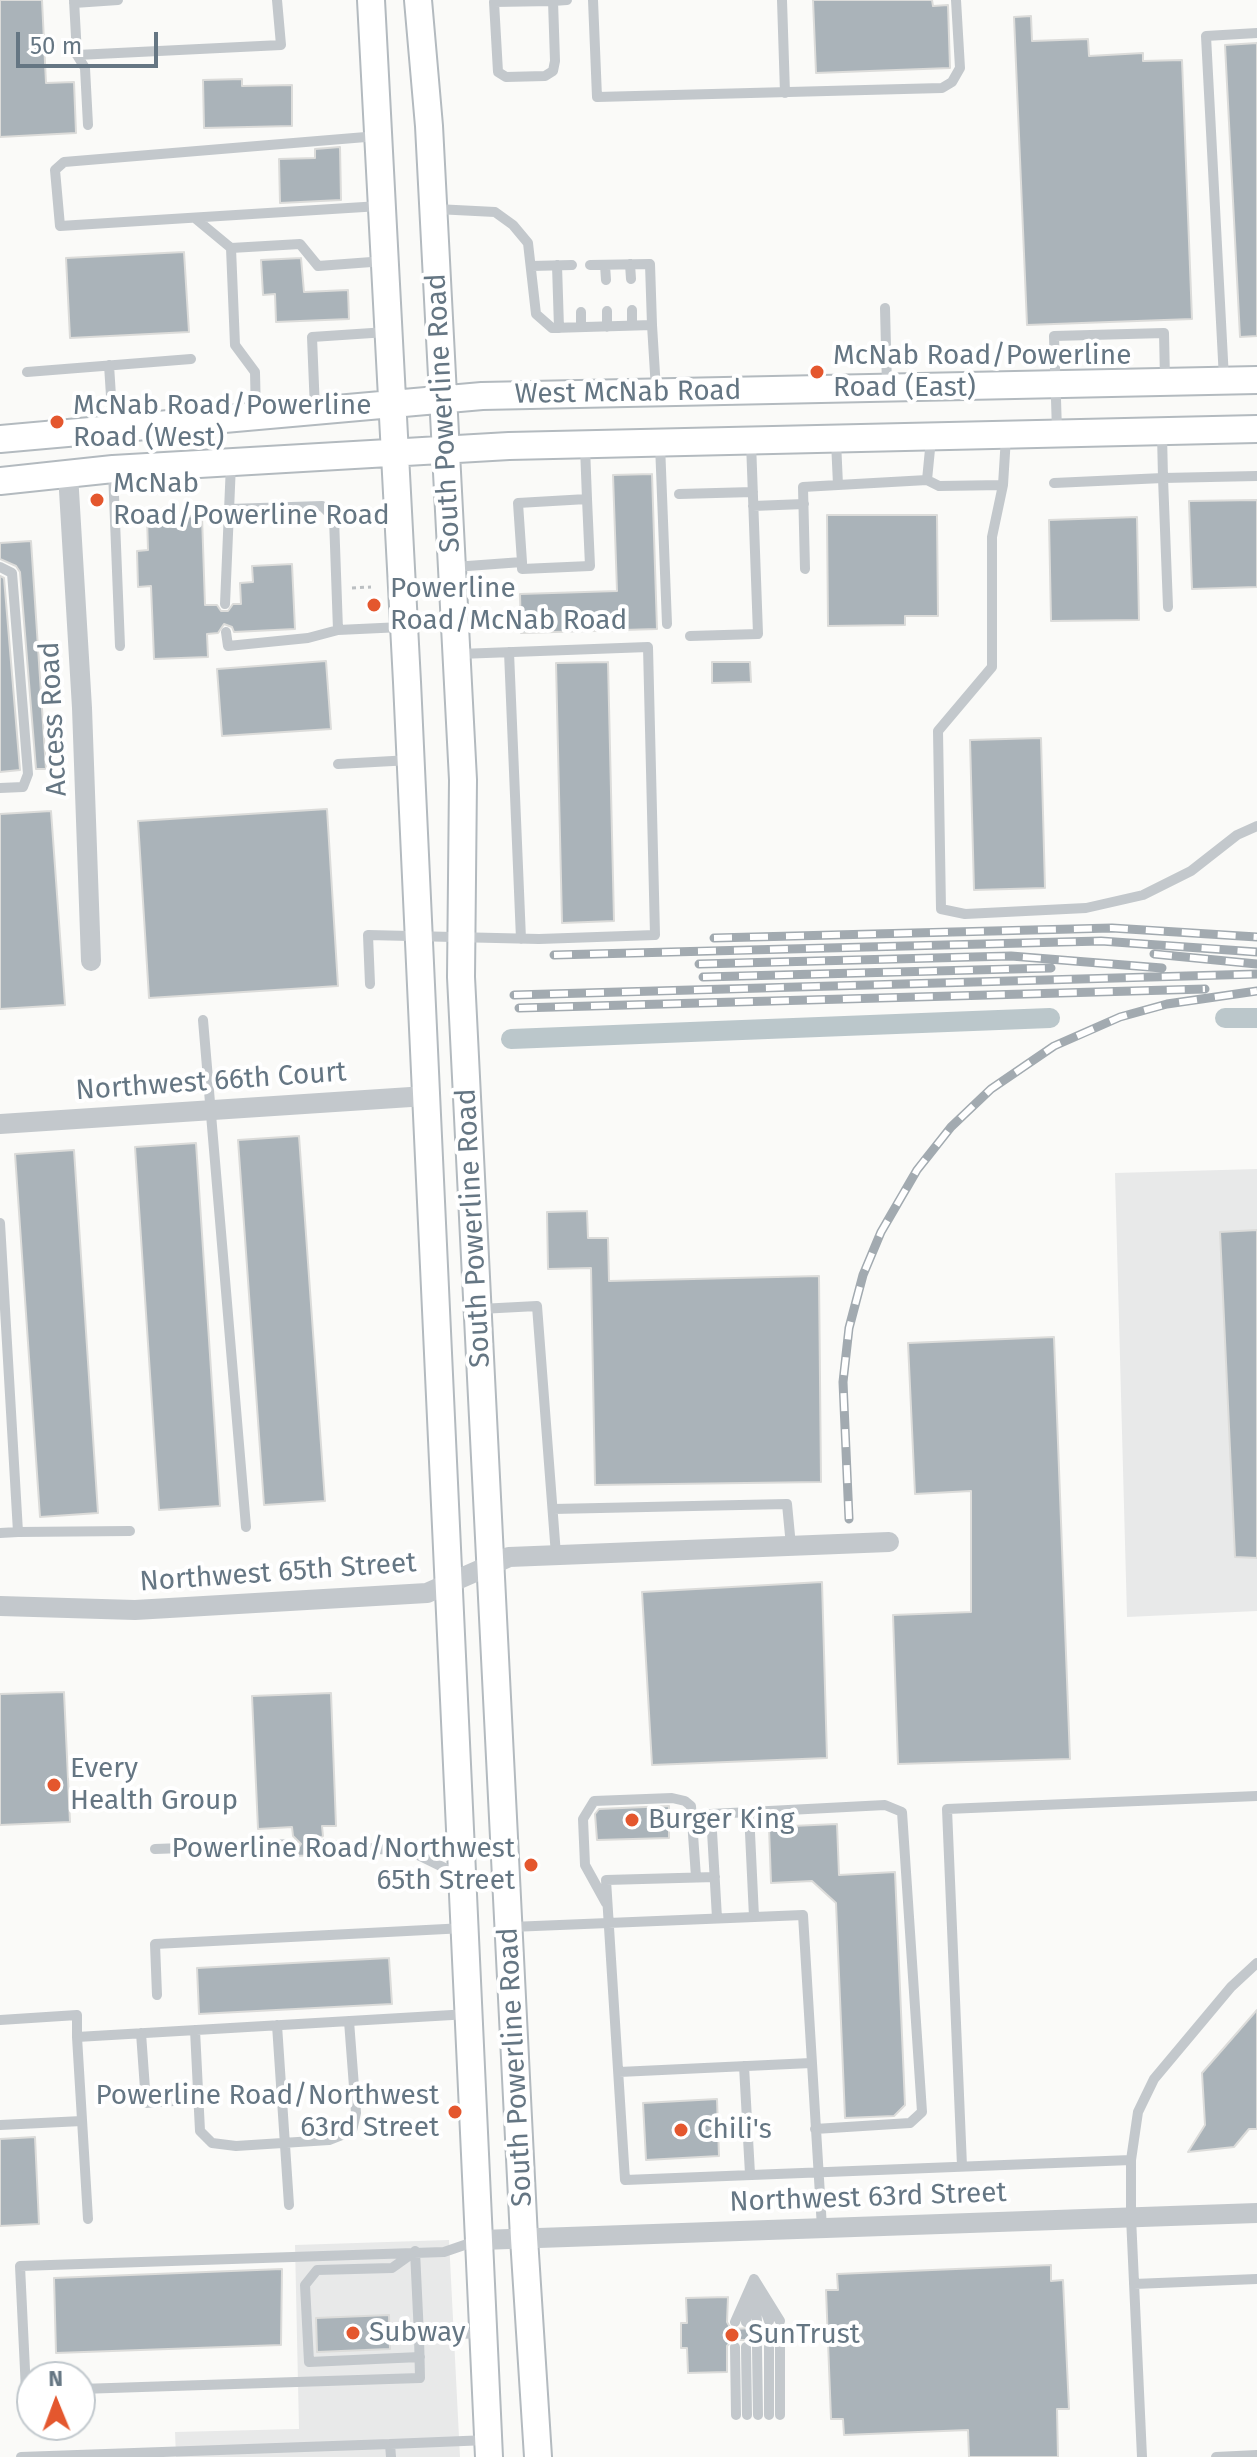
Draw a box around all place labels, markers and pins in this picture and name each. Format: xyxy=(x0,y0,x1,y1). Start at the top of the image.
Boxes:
place label: McNab Road/Powerline Road (East) xyxy=(833,339,1131,405)
marker: McNab Road/Powerline Road (East) xyxy=(808,363,826,381)
place label: McNab Road/Powerline Road (West) xyxy=(73,389,371,455)
marker: McNab Road/Powerline Road (West) xyxy=(48,413,66,431)
place label: McNab Road/Powerline Road xyxy=(113,467,390,533)
marker: McNab Road/Powerline Road xyxy=(88,491,106,509)
place label: Powerline Road/McNab Road xyxy=(390,572,627,638)
marker: Powerline Road/McNab Road xyxy=(365,596,383,614)
place label: Every Health Group xyxy=(70,1752,238,1818)
marker: Every Health Group xyxy=(45,1776,63,1794)
place label: Burger King xyxy=(648,1803,795,1837)
marker: Burger King xyxy=(623,1811,641,1829)
place label: Powerline Road/Northwest 65th Street xyxy=(171,1832,515,1898)
marker: Powerline Road/Northwest 65th Street xyxy=(522,1856,540,1874)
place label: Powerline Road/Northwest 63rd Street xyxy=(95,2079,439,2145)
marker: Powerline Road/Northwest 63rd Street xyxy=(446,2103,464,2121)
place label: Chili's xyxy=(697,2113,772,2147)
marker: Chili's xyxy=(672,2121,690,2139)
place label: Subway xyxy=(369,2316,466,2350)
place label: SunTrust xyxy=(748,2318,860,2352)
marker: Subway xyxy=(344,2324,362,2342)
marker: SunTrust xyxy=(723,2326,741,2344)

